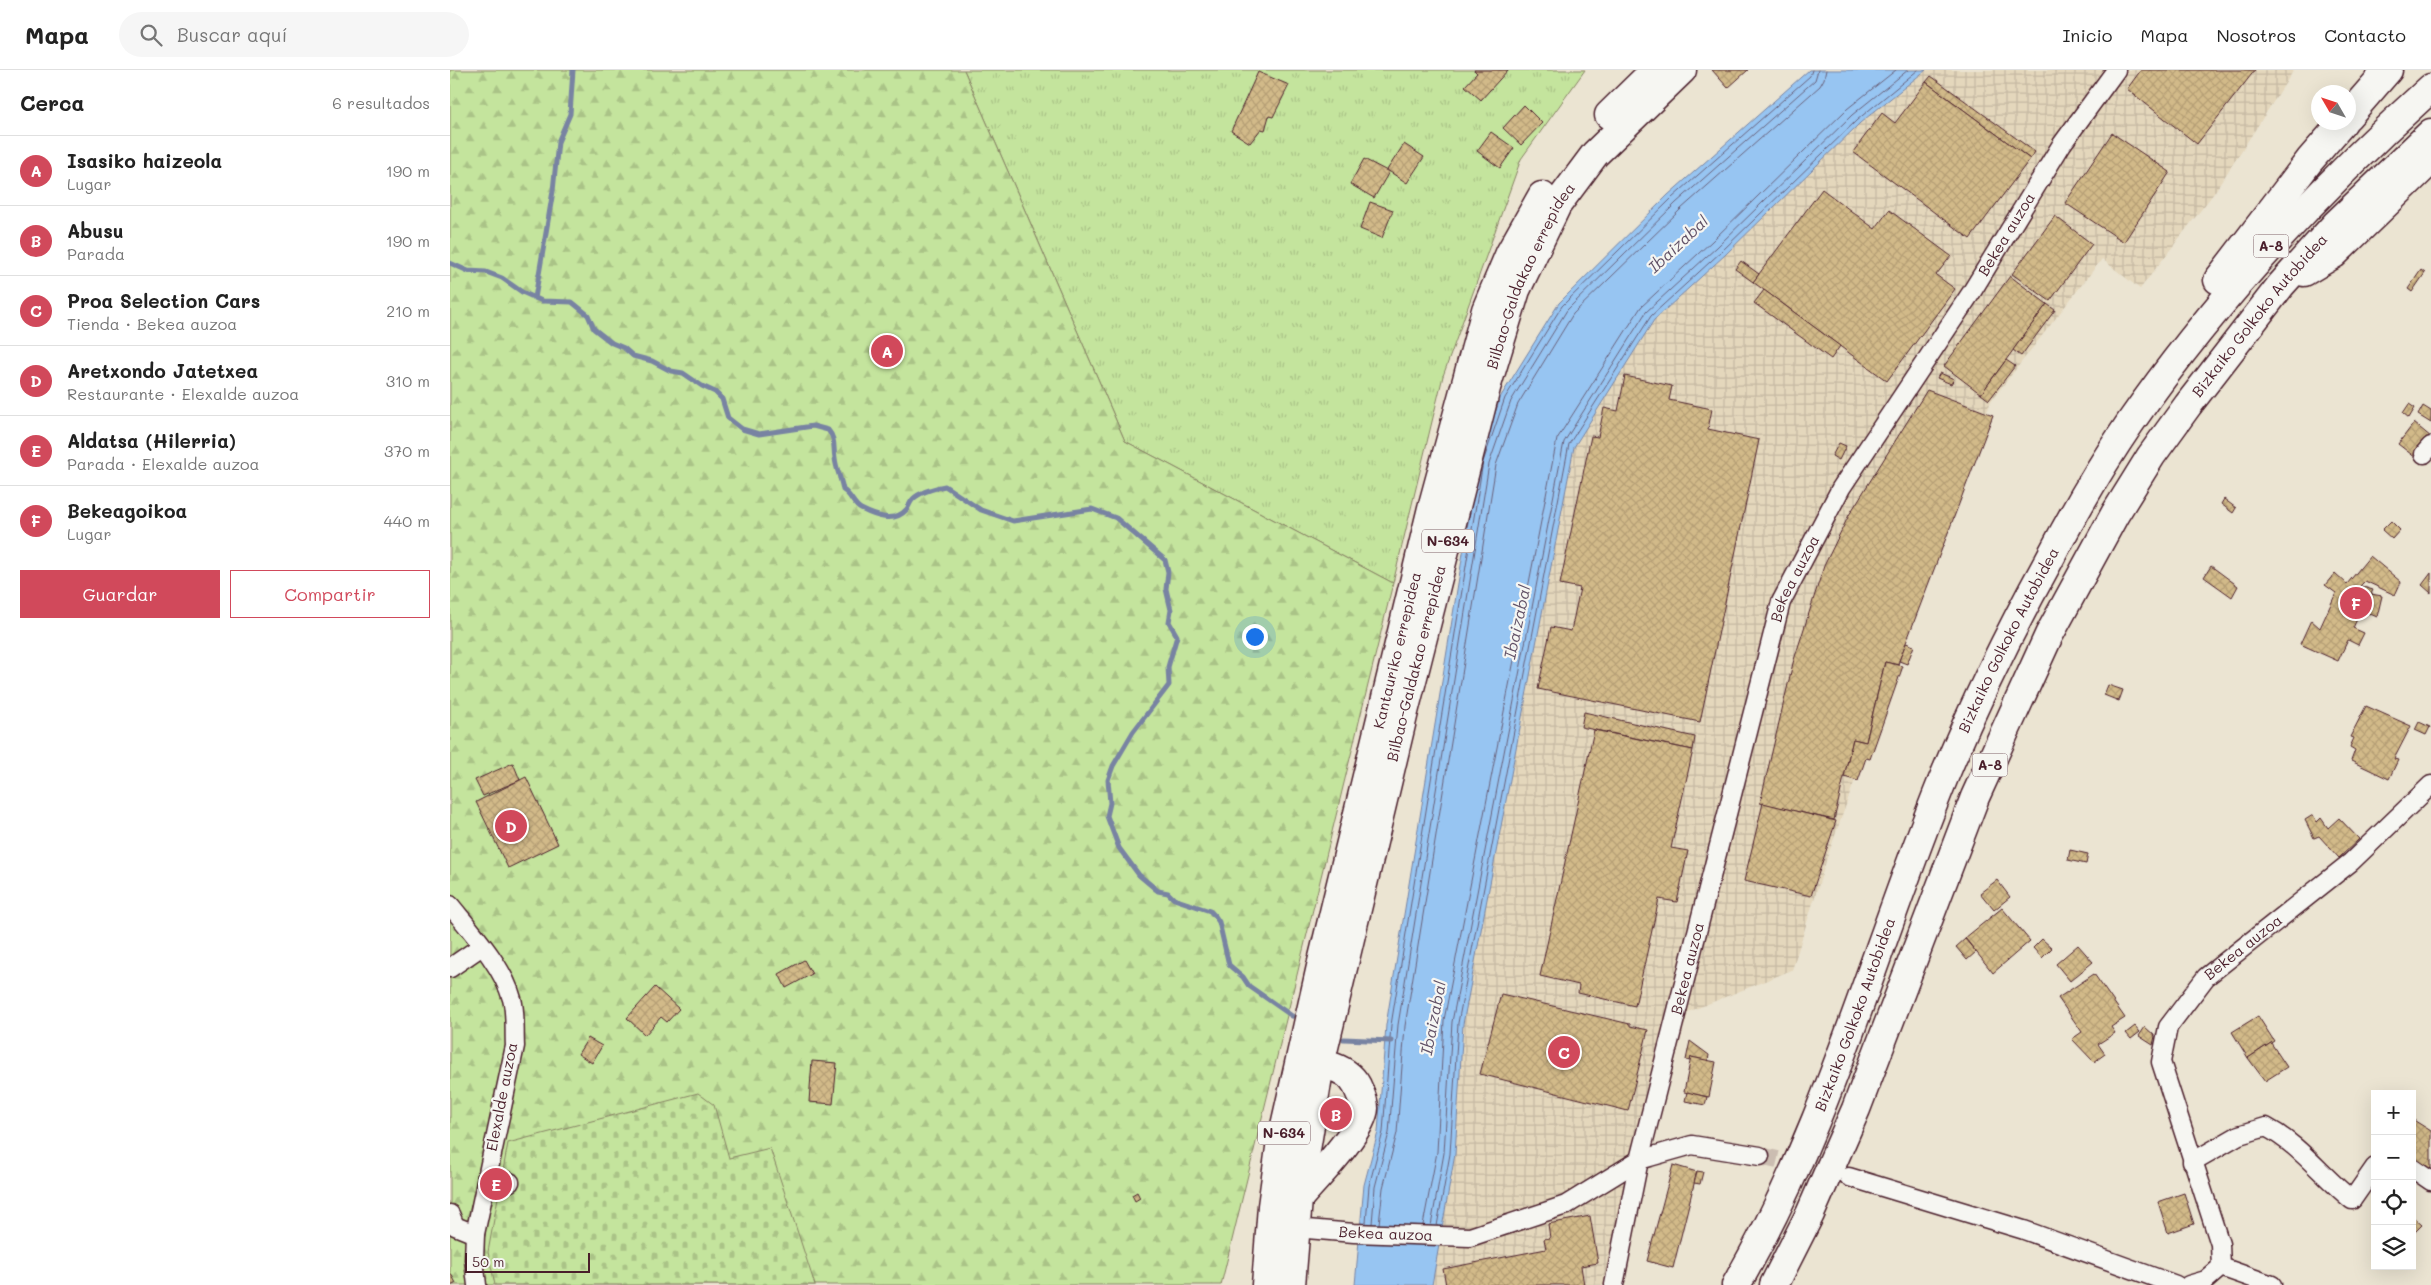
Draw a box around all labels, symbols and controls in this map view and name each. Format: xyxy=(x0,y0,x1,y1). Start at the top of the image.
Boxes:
search box xyxy=(119,12,469,57)
text: Mapa xyxy=(25,19,89,50)
icon: search xyxy=(137,21,165,49)
text: Buscar aquí xyxy=(177,22,287,47)
text: Inicio xyxy=(2062,23,2113,47)
text: Mapa xyxy=(2141,23,2188,47)
text: Nosotros xyxy=(2216,23,2296,47)
text: Contacto xyxy=(2324,23,2406,47)
north arrow xyxy=(2311,85,2356,130)
text: Cerca xyxy=(20,89,85,116)
text: 6 resultados xyxy=(332,92,430,113)
text: Isasiko haizeola xyxy=(67,148,222,173)
text: A xyxy=(30,160,42,181)
text: 190 m xyxy=(386,160,430,181)
text: Lugar xyxy=(67,173,111,194)
street label: Bilbao-Galdakao errepidea xyxy=(1481,179,1579,372)
street label: Bekea auzoa xyxy=(1973,189,2039,279)
water label: Ibaizabal xyxy=(1643,210,1712,277)
text: Abusu xyxy=(67,218,124,243)
street label: Bizkaiko Golkoko Autobidea xyxy=(2187,229,2331,401)
text: B xyxy=(31,230,41,251)
text: 190 m xyxy=(386,230,430,251)
road number: A-8 xyxy=(2254,235,2288,258)
text: Parada xyxy=(67,243,125,264)
text: Proa Selection Cars xyxy=(67,288,260,313)
text: C xyxy=(30,300,42,321)
text: 210 m xyxy=(386,300,430,321)
text: Tienda · Bekea auzoa xyxy=(67,313,237,334)
pin: A xyxy=(871,332,903,370)
text: Aretxondo Jatetxea xyxy=(67,358,258,383)
text: D xyxy=(30,370,42,391)
text: 310 m xyxy=(386,370,430,391)
text: Restaurante · Elexalde auzoa xyxy=(67,383,299,404)
text: Aldatsa (Hilerria) xyxy=(67,428,236,453)
text: E xyxy=(31,440,41,461)
text: 370 m xyxy=(384,440,430,461)
text: Parada · Elexalde auzoa xyxy=(67,453,260,474)
text: Bekeagoikoa xyxy=(67,498,187,523)
text: F xyxy=(31,510,41,531)
text: 440 m xyxy=(383,510,430,531)
text: Lugar xyxy=(67,523,111,544)
road number: N-634 xyxy=(1422,530,1474,552)
street label: Bekea auzoa xyxy=(1765,532,1823,624)
street label: Bizkaiko Golkoko Autobidea xyxy=(1953,544,2063,736)
street label: Bilbao-Galdakao errepidea xyxy=(1382,563,1450,764)
button: Guardar xyxy=(20,570,220,618)
button: Compartir xyxy=(230,570,430,618)
street label: Kantauriko errepidea xyxy=(1368,570,1425,731)
water label: Ibaizabal xyxy=(1498,583,1535,661)
pin: F xyxy=(2340,584,2372,622)
your location xyxy=(1242,624,1268,650)
road number: A-8 xyxy=(1972,754,2008,776)
pin: D xyxy=(495,807,527,845)
street label: Bekea auzoa xyxy=(2200,910,2286,984)
street label: Bizkaiko Golkoko Autobidea xyxy=(1809,915,1899,1114)
street label: Bekea auzoa xyxy=(1665,920,1708,1016)
water label: Ibaizabal xyxy=(1415,979,1450,1057)
pin: C xyxy=(1548,1033,1580,1071)
street label: Elexalde auzoa xyxy=(481,1041,521,1153)
map controls xyxy=(2371,1090,2416,1270)
button: + xyxy=(2371,1090,2416,1135)
pin: B xyxy=(1320,1095,1352,1133)
road number: N-634 xyxy=(1258,1122,1310,1144)
button: − xyxy=(2371,1135,2416,1180)
pin: E xyxy=(480,1165,512,1203)
button: locate xyxy=(2371,1180,2416,1225)
street label: Bekea auzoa xyxy=(1338,1221,1433,1245)
button: layers xyxy=(2371,1225,2416,1270)
scale bar xyxy=(465,1250,590,1273)
text: 50 m xyxy=(472,1252,504,1271)

